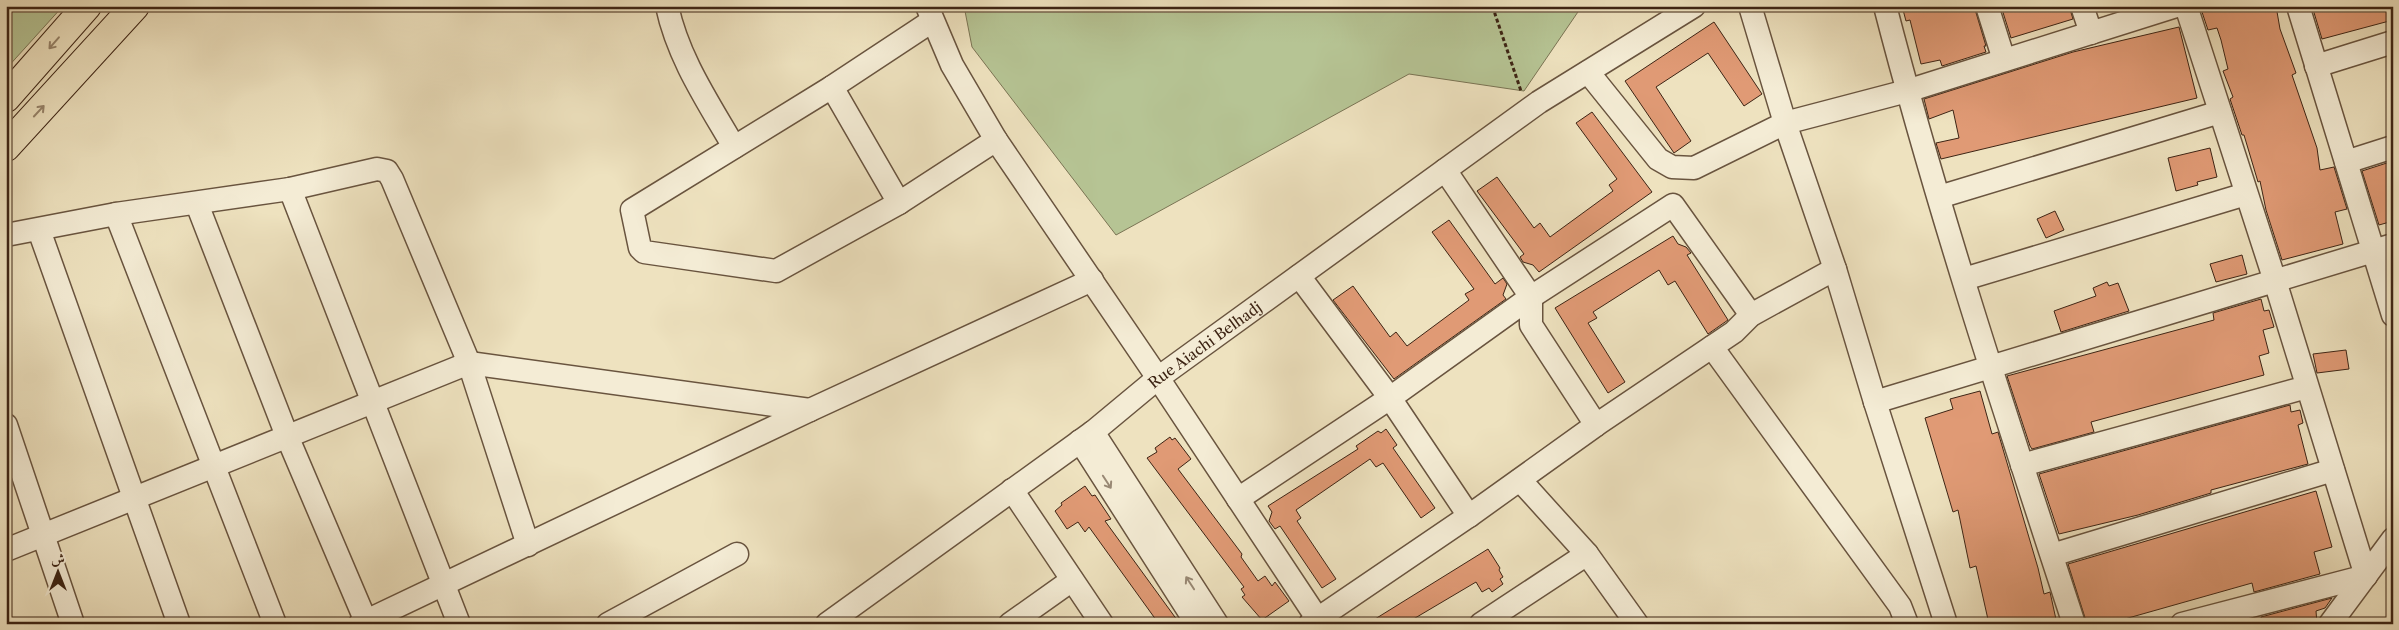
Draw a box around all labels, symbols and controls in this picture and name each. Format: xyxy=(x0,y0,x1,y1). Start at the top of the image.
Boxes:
one-way arrow xyxy=(49,36,60,49)
one-way arrow xyxy=(33,105,45,117)
street label: Rue Aiachi Belhadj xyxy=(1144,297,1265,392)
one-way arrow xyxy=(1101,475,1112,489)
north arrow xyxy=(32,548,82,598)
text: ش xyxy=(51,550,65,568)
one-way arrow xyxy=(1185,576,1195,590)

